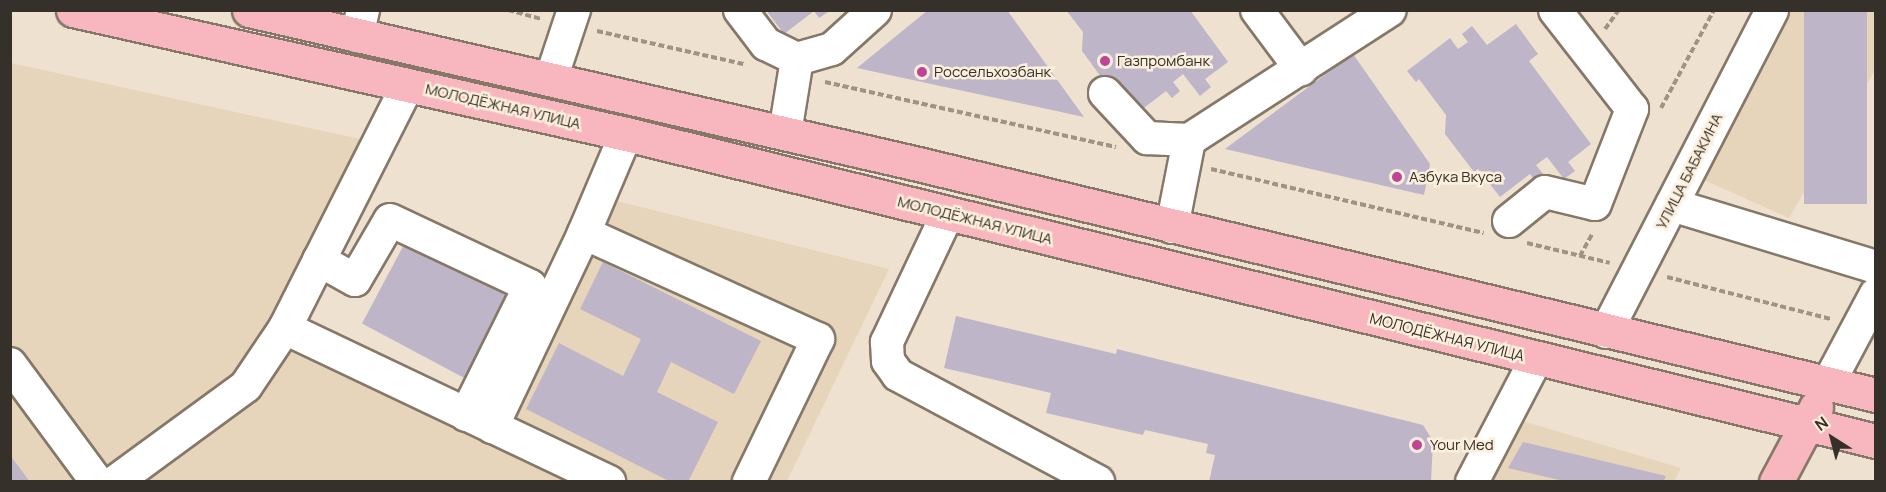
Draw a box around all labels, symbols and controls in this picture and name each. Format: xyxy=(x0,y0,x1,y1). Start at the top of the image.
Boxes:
place label: Газпромбанк xyxy=(1117,52,1210,70)
marker: Газпромбанк xyxy=(1098,54,1112,68)
place label: Россельхозбанк xyxy=(934,63,1051,81)
marker: Россельхозбанк xyxy=(915,65,929,79)
street label: МОЛОДЁЖНАЯ УЛИЦА xyxy=(424,79,582,133)
street label: УЛИЦА БАБАКИНА xyxy=(1652,110,1726,232)
place label: Азбука Вкуса xyxy=(1409,168,1502,186)
marker: Азбука Вкуса xyxy=(1390,170,1404,184)
street label: МОЛОДЁЖНАЯ УЛИЦА xyxy=(896,192,1054,248)
street label: МОЛОДЁЖНАЯ УЛИЦА xyxy=(1368,309,1526,365)
north arrow xyxy=(1802,408,1862,468)
text: N xyxy=(1810,411,1833,436)
marker: Your Med xyxy=(1408,436,1426,454)
place label: Your Med xyxy=(1430,436,1494,454)

